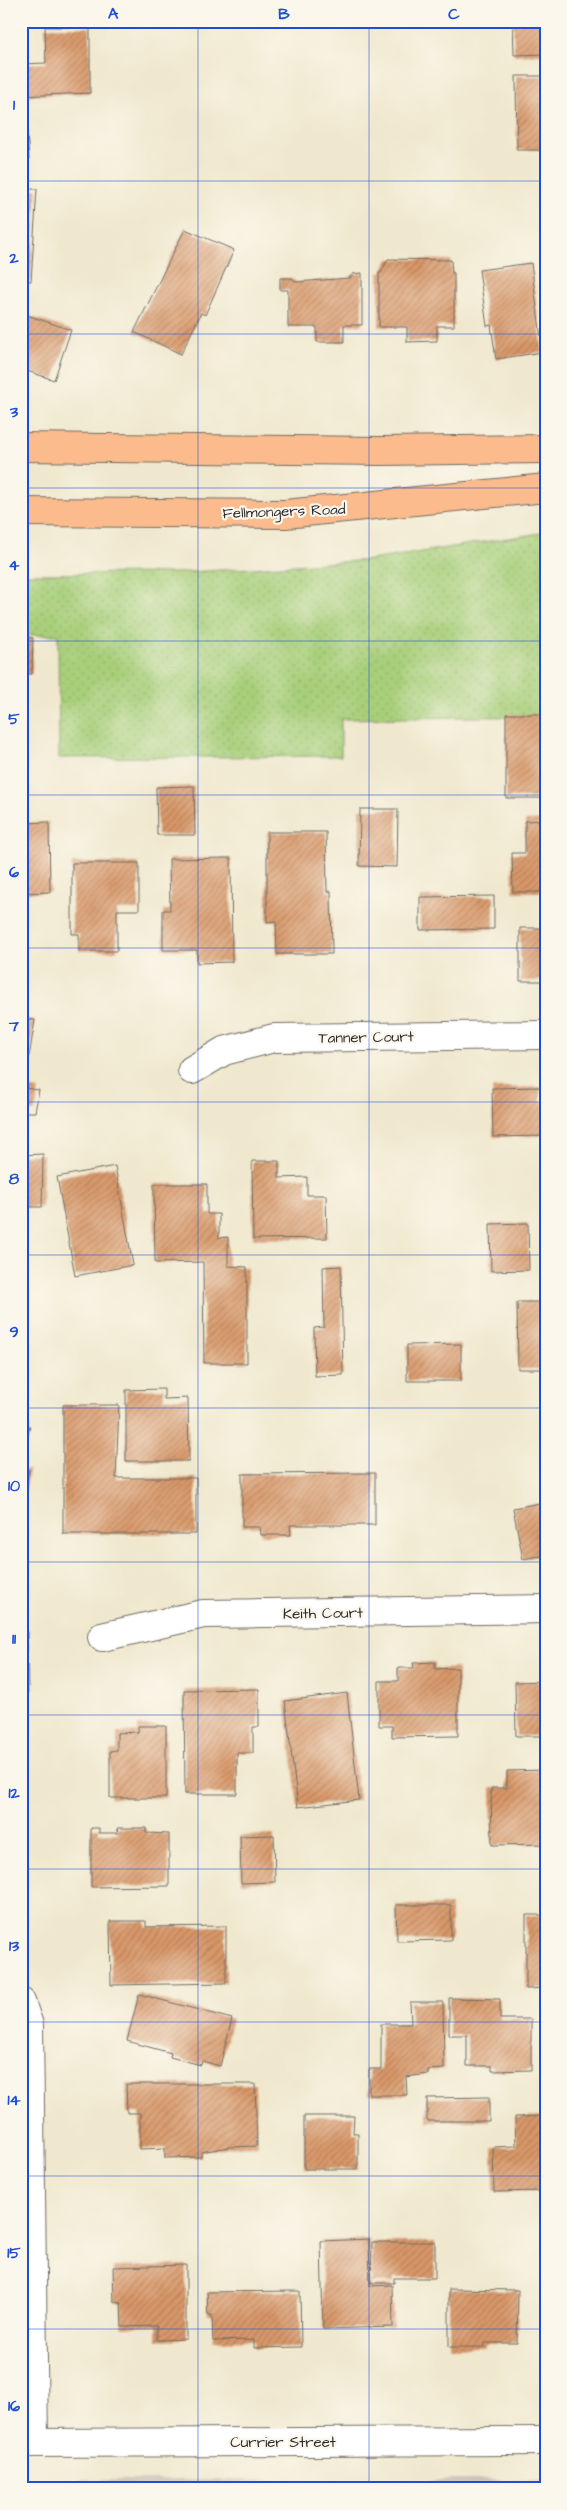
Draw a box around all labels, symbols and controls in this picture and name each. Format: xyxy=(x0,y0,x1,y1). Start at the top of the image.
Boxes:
text: A xyxy=(108,3,119,25)
text: B xyxy=(278,3,290,25)
text: C xyxy=(448,3,460,25)
text: 1 xyxy=(13,94,16,116)
text: 2 xyxy=(8,247,19,269)
text: 3 xyxy=(9,401,19,423)
street label: Fellmongers Road xyxy=(222,499,346,525)
text: 4 xyxy=(9,554,20,576)
text: 5 xyxy=(8,708,20,730)
text: 6 xyxy=(9,861,19,883)
text: 7 xyxy=(8,1015,19,1037)
street label: Tanner Court xyxy=(318,1026,414,1049)
text: 8 xyxy=(9,1168,20,1190)
text: 9 xyxy=(9,1321,19,1343)
text: 10 xyxy=(8,1475,20,1497)
street label: Keith Court xyxy=(283,1602,363,1625)
text: 11 xyxy=(12,1628,17,1650)
text: 12 xyxy=(8,1782,20,1804)
text: 13 xyxy=(9,1935,20,1957)
text: 14 xyxy=(8,2089,21,2111)
text: 15 xyxy=(7,2242,21,2264)
text: 16 xyxy=(8,2395,20,2417)
street label: Currier Street xyxy=(230,2432,336,2453)

